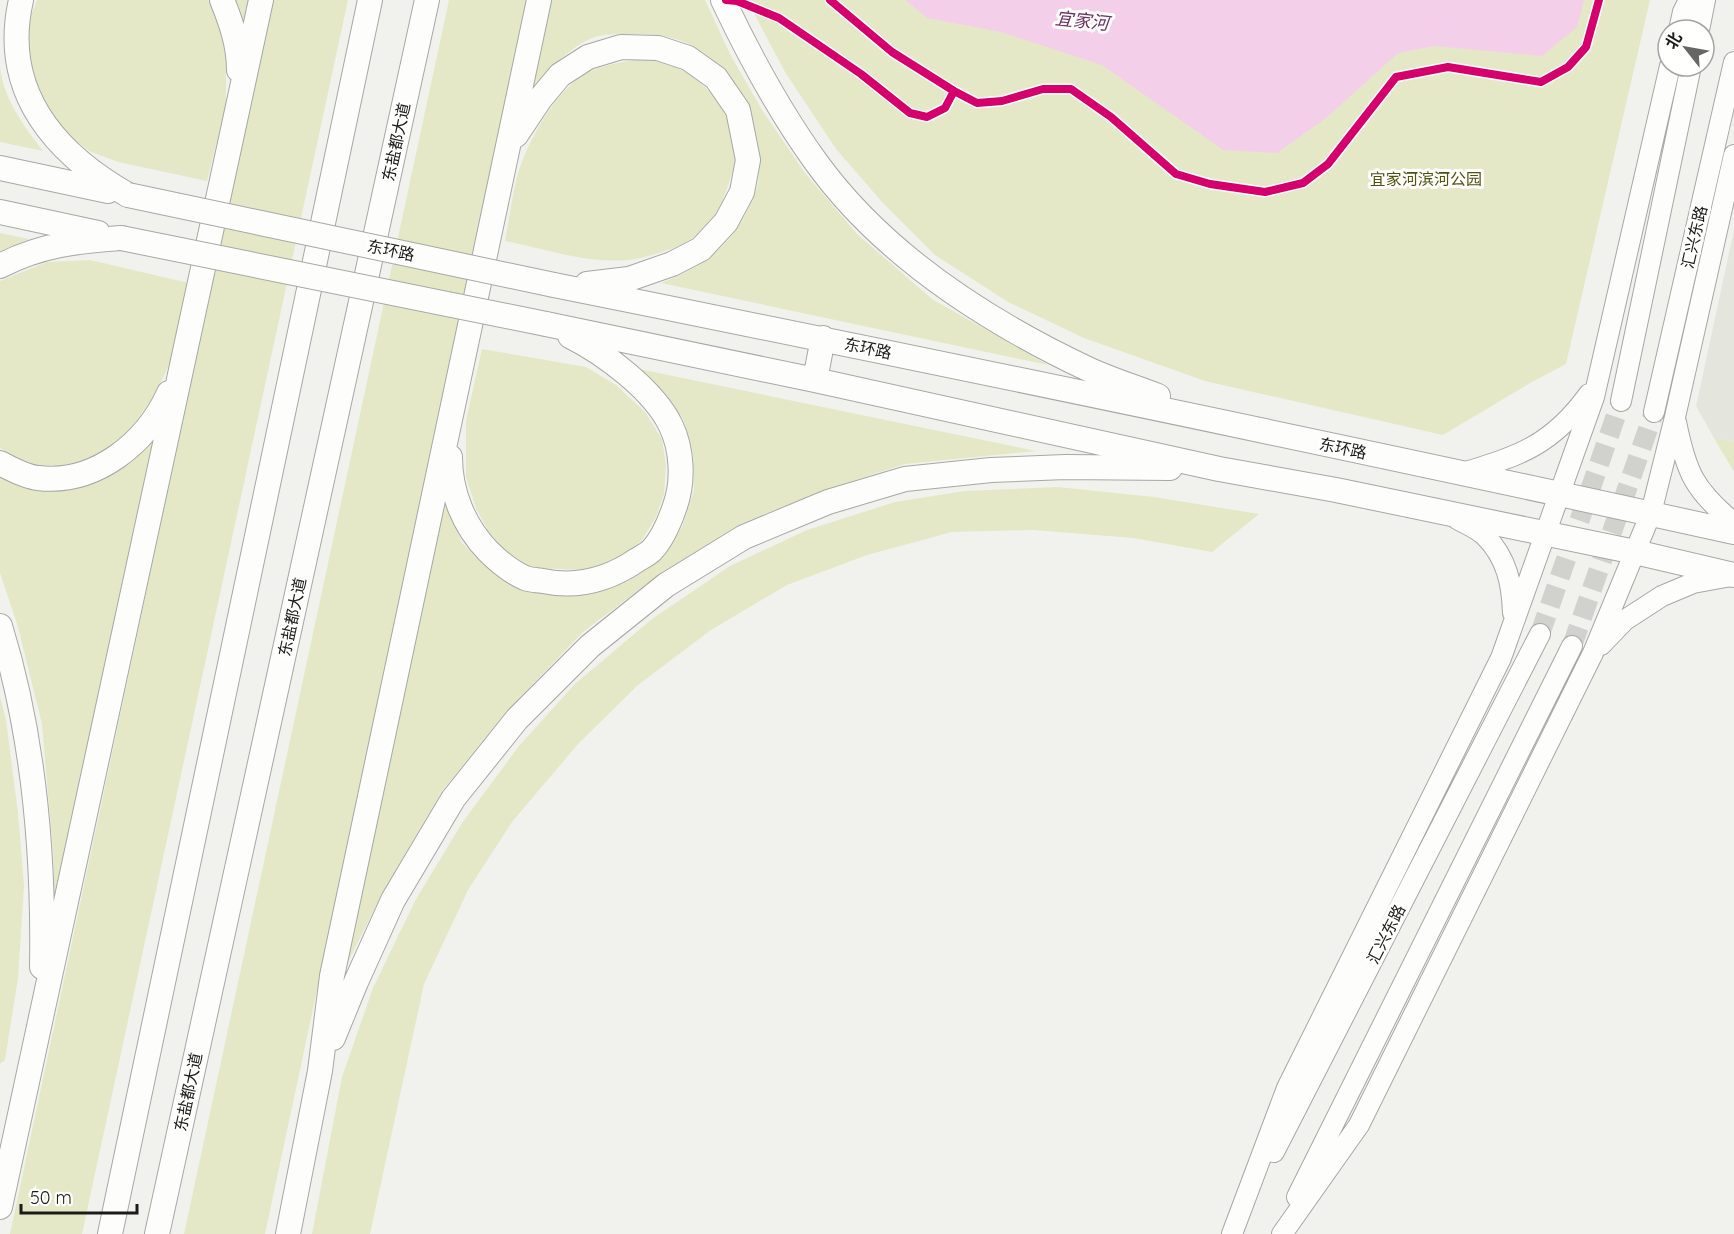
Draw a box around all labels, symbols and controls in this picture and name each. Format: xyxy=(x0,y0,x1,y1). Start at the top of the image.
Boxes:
water label: 宜家河 xyxy=(1054,6,1113,35)
north arrow xyxy=(1656,18,1716,78)
text: 北 xyxy=(1660,28,1686,52)
street label: 东盐都大道 xyxy=(378,101,414,183)
park label: 宜家河滨河公园 xyxy=(1370,169,1482,189)
street label: 汇兴东路 xyxy=(1677,204,1711,270)
street label: 东环路 xyxy=(365,235,417,265)
street label: 东环路 xyxy=(842,333,894,363)
street label: 东环路 xyxy=(1317,433,1369,463)
street label: 东盐都大道 xyxy=(274,576,310,658)
street label: 汇兴东路 xyxy=(1363,901,1409,967)
street label: 东盐都大道 xyxy=(170,1051,206,1133)
scale bar xyxy=(21,1177,136,1215)
text: 50 m xyxy=(30,1186,72,1209)

